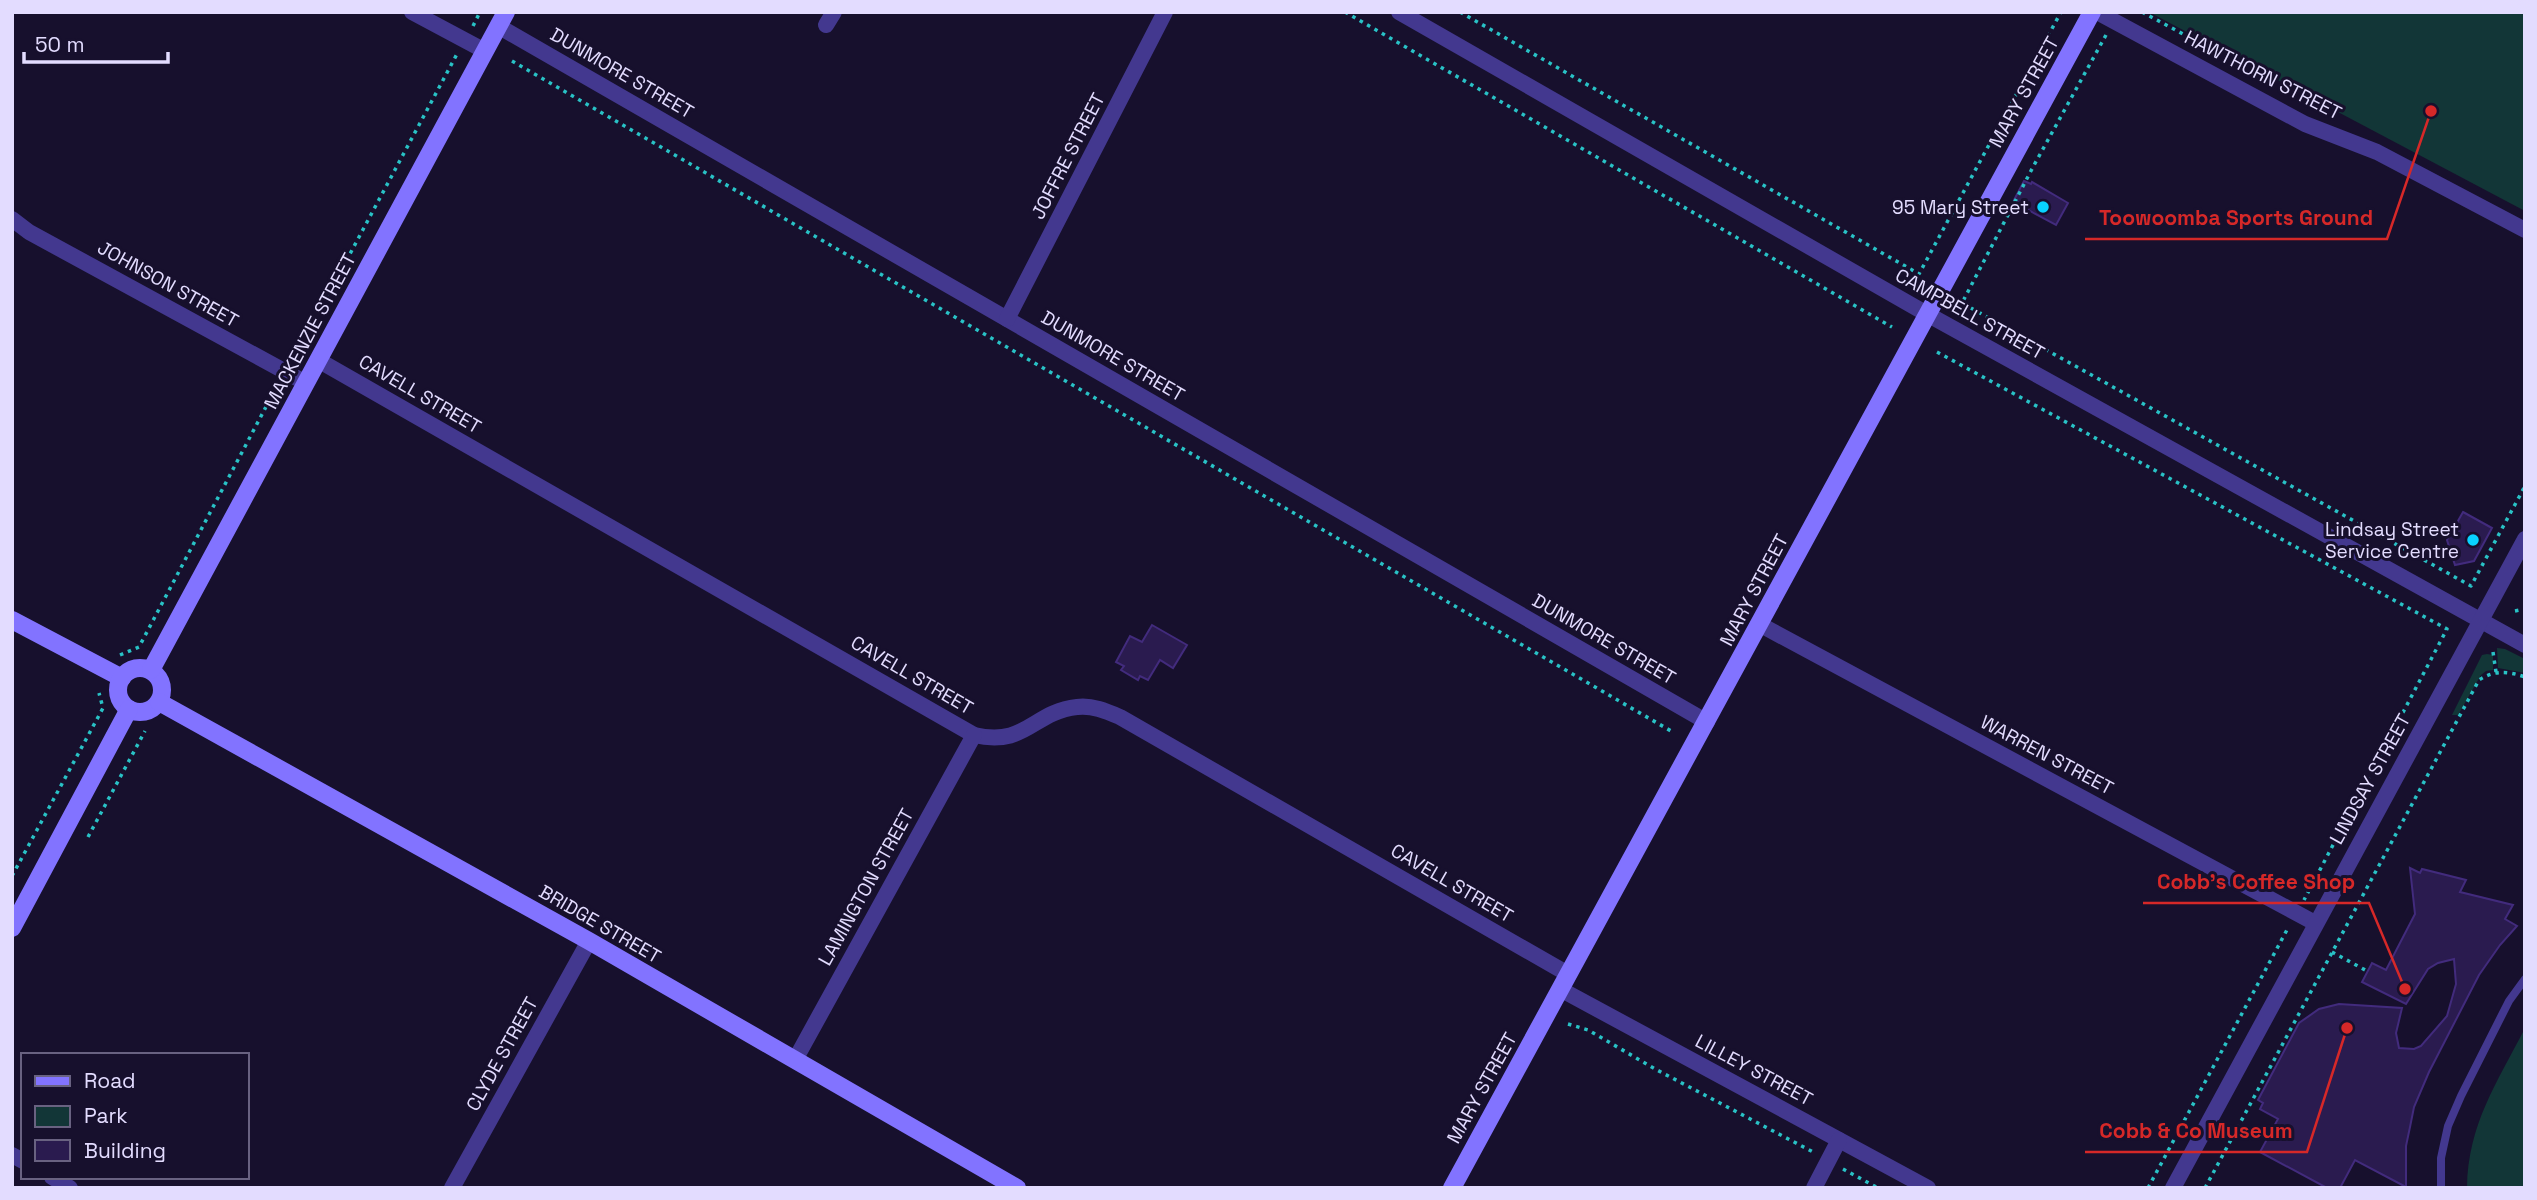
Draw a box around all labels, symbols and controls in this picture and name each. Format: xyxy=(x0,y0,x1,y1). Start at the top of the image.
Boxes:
scale bar xyxy=(24,21,168,65)
street label: DUNMORE STREET xyxy=(546,22,698,124)
street label: HAWTHORN STREET xyxy=(2180,25,2346,125)
text: 50 m xyxy=(35,31,85,58)
street label: MARY STREET xyxy=(1983,32,2065,152)
street label: JOFFRE STREET xyxy=(1025,89,1111,223)
place label: 95 Mary Street xyxy=(1892,195,2029,220)
callout: Toowoomba Sports Ground xyxy=(2085,197,2387,239)
marker: 95 Mary Street xyxy=(2035,199,2051,215)
text: Toowoomba Sports Ground xyxy=(2099,204,2373,231)
street label: JOHNSON STREET xyxy=(93,235,243,333)
street label: MACKENZIE STREET xyxy=(258,249,362,413)
street label: CAMPBELL STREET xyxy=(1891,263,2049,365)
street label: DUNMORE STREET xyxy=(1037,305,1189,407)
street label: CAVELL STREET xyxy=(354,349,486,439)
place label: Lindsay Street Service Centre xyxy=(2325,517,2459,564)
street label: MARY STREET xyxy=(1714,530,1794,650)
marker: Lindsay Street Service Centre xyxy=(2465,532,2481,548)
street label: DUNMORE STREET xyxy=(1528,588,1680,690)
street label: CAVELL STREET xyxy=(846,630,978,720)
street label: WARREN STREET xyxy=(1976,709,2118,801)
street label: LINDSAY STREET xyxy=(2324,709,2416,849)
street label: LAMINGTON STREET xyxy=(812,804,920,970)
street label: CAVELL STREET xyxy=(1386,838,1518,928)
callout: Cobb's Coffee Shop xyxy=(2143,861,2369,903)
text: Cobb's Coffee Shop xyxy=(2157,868,2355,895)
street label: BRIDGE STREET xyxy=(535,879,665,969)
street label: CLYDE STREET xyxy=(460,992,544,1116)
street label: MARY STREET xyxy=(1441,1028,1523,1148)
street label: LILLEY STREET xyxy=(1691,1029,1817,1111)
legend xyxy=(21,1053,248,1179)
text: Road xyxy=(84,1067,136,1094)
text: Park xyxy=(84,1102,128,1129)
callout: Cobb & Co Museum xyxy=(2085,1110,2307,1152)
text: Cobb & Co Museum xyxy=(2099,1117,2293,1144)
text: Building xyxy=(84,1137,166,1164)

